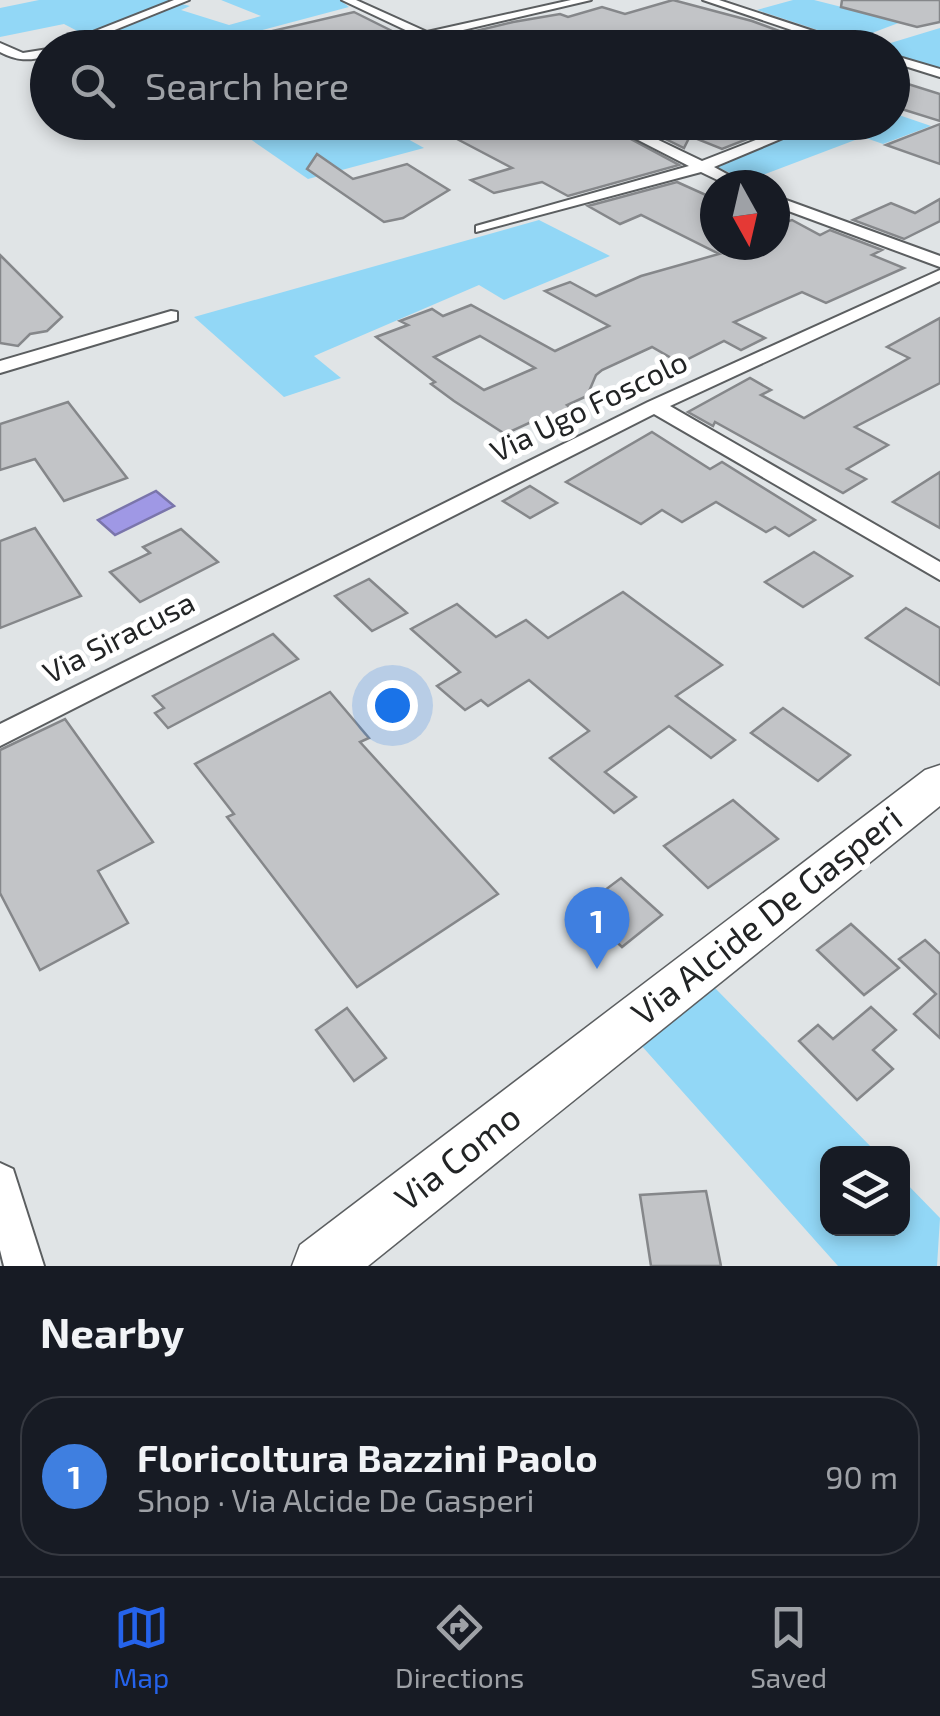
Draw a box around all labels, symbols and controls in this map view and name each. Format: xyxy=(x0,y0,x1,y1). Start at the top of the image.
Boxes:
search box xyxy=(30,30,910,140)
icon: search xyxy=(65,58,120,113)
text: Search here xyxy=(145,62,349,108)
north arrow xyxy=(700,170,790,260)
street label: Via Ugo Foscolo xyxy=(484,342,692,468)
street label: Via Siracusa xyxy=(36,583,200,690)
your location xyxy=(367,680,418,731)
street label: Via Alcide De Gasperi xyxy=(622,796,909,1033)
pin: 1 xyxy=(564,886,630,969)
street label: Via Como xyxy=(386,1095,528,1218)
map controls xyxy=(820,1146,910,1236)
button: layers xyxy=(820,1146,910,1236)
text: Nearby xyxy=(40,1306,184,1356)
text: Floricoltura Bazzini Paolo xyxy=(137,1434,598,1480)
text: 1 xyxy=(68,1457,81,1495)
text: 90 m xyxy=(825,1457,898,1495)
text: Shop · Via Alcide De Gasperi xyxy=(137,1480,534,1518)
tab: Map xyxy=(113,1600,169,1694)
tab: Directions xyxy=(395,1600,524,1694)
tab: Saved xyxy=(750,1600,827,1694)

